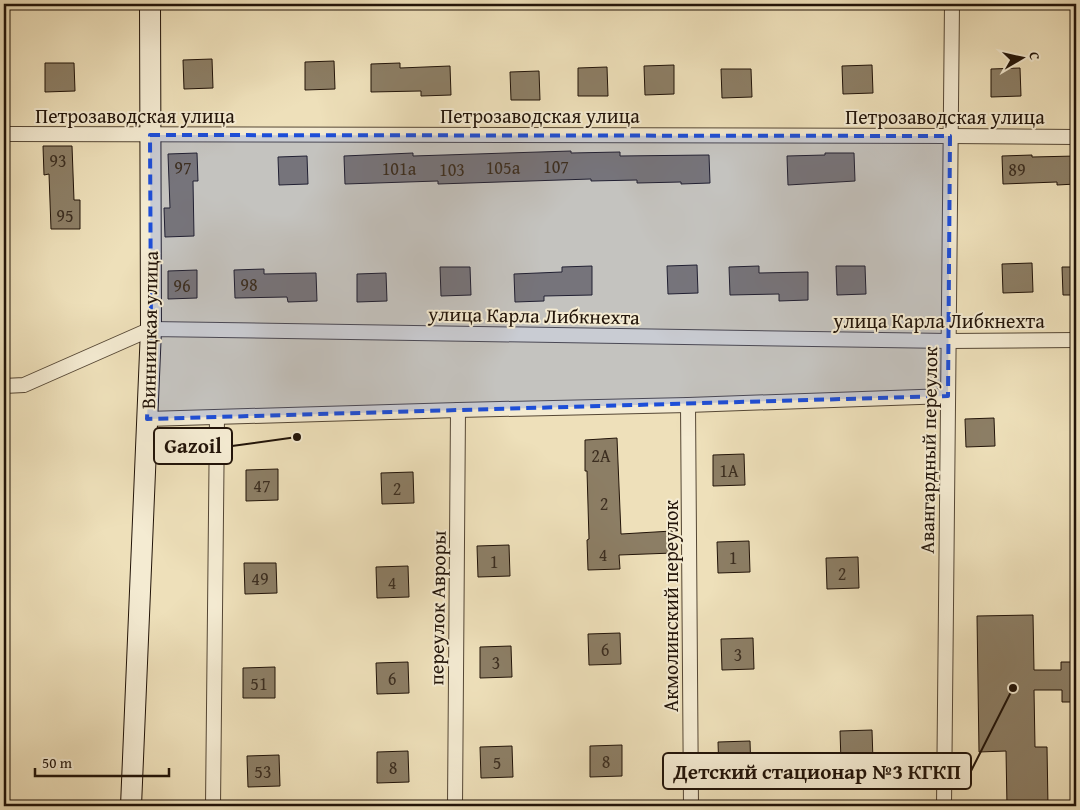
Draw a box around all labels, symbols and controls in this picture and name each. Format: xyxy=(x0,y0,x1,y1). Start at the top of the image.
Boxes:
north arrow xyxy=(998,32,1048,82)
text: С xyxy=(1024,50,1045,62)
street label: Петрозаводская улица xyxy=(35,101,235,130)
street label: Петрозаводская улица xyxy=(440,101,640,130)
street label: Петрозаводская улица xyxy=(845,102,1045,131)
house number: 93 xyxy=(49,147,67,174)
house number: 107 xyxy=(543,153,569,180)
house number: 97 xyxy=(174,154,192,181)
house number: 105а xyxy=(486,154,521,181)
house number: 101а xyxy=(382,155,417,182)
house number: 103 xyxy=(439,156,465,183)
house number: 89 xyxy=(1008,156,1026,183)
house number: 95 xyxy=(56,202,74,229)
street label: Винницкая улица xyxy=(133,250,165,409)
house number: 98 xyxy=(240,271,258,298)
house number: 96 xyxy=(173,272,191,299)
street label: улица Карла Либкнехта xyxy=(427,299,641,331)
street label: улица Карла Либкнехта xyxy=(832,306,1045,335)
street label: Авангардный переулок xyxy=(912,346,944,554)
callout: Gazoil xyxy=(154,428,232,464)
text: Gazoil xyxy=(164,430,222,461)
house number: 2А xyxy=(591,442,611,469)
house number: 1А xyxy=(719,457,739,484)
house number: 47 xyxy=(253,472,271,499)
house number: 2 xyxy=(393,475,401,502)
house number: 2 xyxy=(600,490,608,517)
street label: Акмолинский переулок xyxy=(656,500,685,712)
street label: переулок Авроры xyxy=(421,530,453,686)
house number: 4 xyxy=(599,541,607,568)
house number: 1 xyxy=(729,544,737,571)
house number: 1 xyxy=(490,548,498,575)
house number: 2 xyxy=(838,560,846,587)
house number: 49 xyxy=(251,565,269,592)
house number: 4 xyxy=(388,569,396,596)
house number: 6 xyxy=(601,636,609,663)
house number: 3 xyxy=(734,641,742,668)
house number: 3 xyxy=(492,649,500,676)
house number: 6 xyxy=(388,665,396,692)
house number: 51 xyxy=(250,670,268,697)
scale bar xyxy=(35,745,169,777)
house number: 8 xyxy=(602,748,610,775)
house number: 5 xyxy=(493,749,501,776)
text: 50 m xyxy=(42,752,73,773)
callout: Детский стационар №3 КГКП xyxy=(663,753,971,789)
house number: 8 xyxy=(389,754,397,781)
text: Детский стационар №3 КГКП xyxy=(672,756,961,787)
house number: 53 xyxy=(254,758,272,785)

